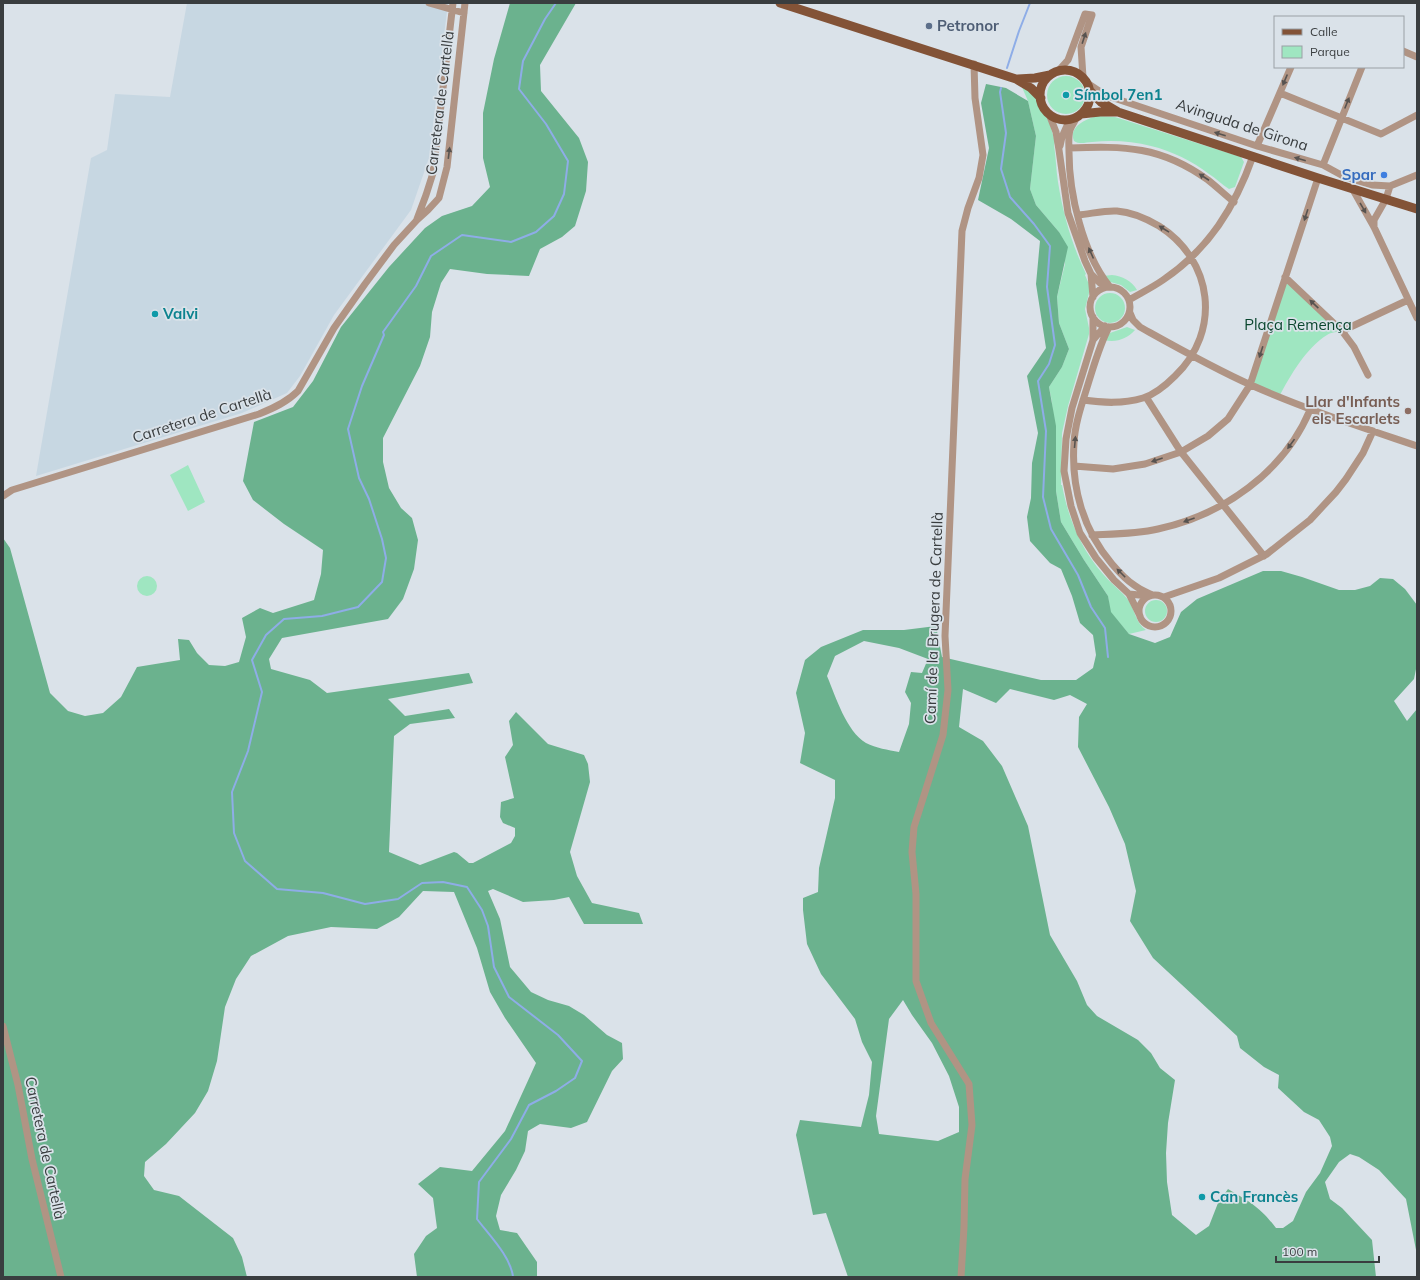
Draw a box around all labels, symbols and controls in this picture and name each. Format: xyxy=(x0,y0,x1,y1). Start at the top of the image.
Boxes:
place label: Petronor xyxy=(937,16,999,35)
legend xyxy=(1274,16,1404,68)
marker: Petronor xyxy=(924,21,934,31)
text: Calle xyxy=(1310,24,1337,39)
street label: Carretera de Cartellà xyxy=(421,30,458,176)
one-way arrow xyxy=(1081,32,1087,44)
text: Parque xyxy=(1310,44,1350,59)
one-way arrow xyxy=(1282,74,1288,85)
place label: Símbol 7en1 xyxy=(1074,85,1163,104)
marker: Símbol 7en1 xyxy=(1061,90,1071,100)
street label: Avinguda de Girona xyxy=(1174,94,1311,155)
one-way arrow xyxy=(1345,96,1351,108)
one-way arrow xyxy=(1214,131,1226,137)
one-way arrow xyxy=(446,147,452,159)
one-way arrow xyxy=(1294,156,1306,162)
place label: Spar xyxy=(1342,165,1376,184)
marker: Spar xyxy=(1379,170,1389,180)
one-way arrow xyxy=(1198,174,1209,181)
one-way arrow xyxy=(1360,202,1367,213)
one-way arrow xyxy=(1303,209,1309,221)
one-way arrow xyxy=(1158,226,1170,233)
one-way arrow xyxy=(1088,247,1094,259)
one-way arrow xyxy=(1309,299,1319,309)
place label: Valvi xyxy=(162,304,198,323)
marker: Valvi xyxy=(150,309,160,319)
park label: Plaça Remença xyxy=(1244,315,1352,334)
one-way arrow xyxy=(1258,346,1264,358)
street label: Carretera de Cartellà xyxy=(130,384,274,447)
place label: Llar d'Infants els Escarlets xyxy=(1305,392,1400,428)
marker: Llar d'Infants els Escarlets xyxy=(1403,406,1413,416)
one-way arrow xyxy=(1071,436,1078,448)
one-way arrow xyxy=(1288,439,1296,449)
one-way arrow xyxy=(1151,457,1163,463)
street label: Camí de la Brugera de Cartellà xyxy=(920,511,947,724)
one-way arrow xyxy=(1182,518,1194,524)
one-way arrow xyxy=(1116,568,1126,578)
street label: Carretera de Cartellà xyxy=(21,1075,70,1221)
place label: Can Francès xyxy=(1210,1187,1298,1206)
marker: Can Francès xyxy=(1197,1192,1207,1202)
scale bar xyxy=(1276,1238,1379,1264)
text: 100 m xyxy=(1282,1244,1317,1259)

